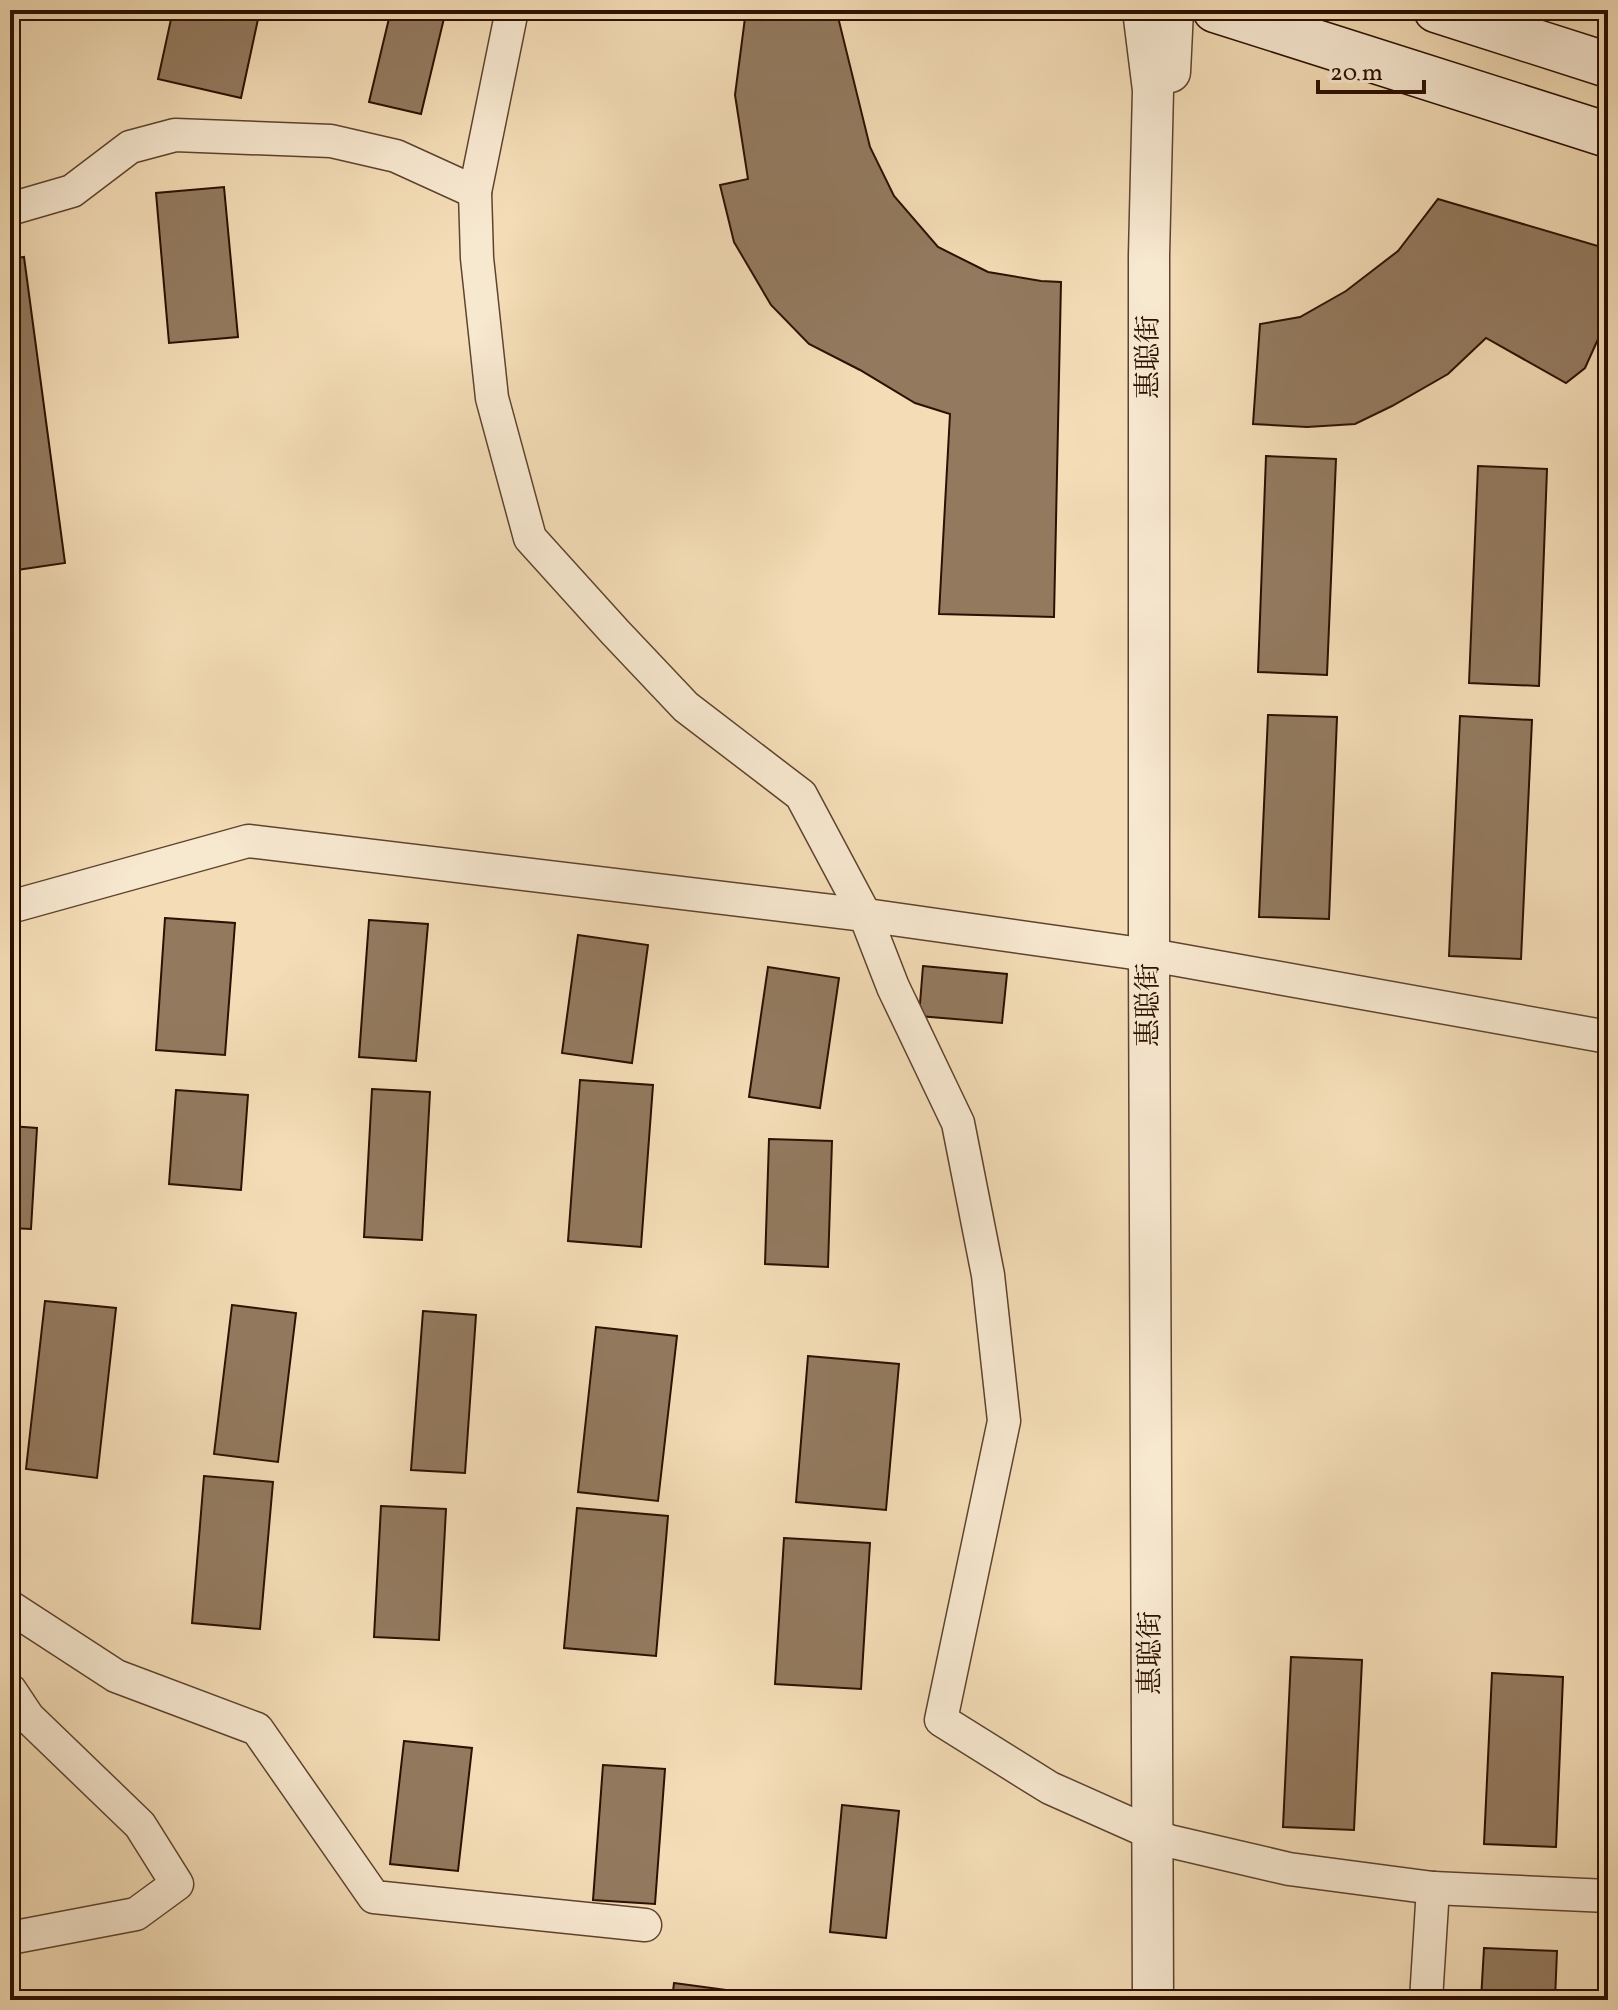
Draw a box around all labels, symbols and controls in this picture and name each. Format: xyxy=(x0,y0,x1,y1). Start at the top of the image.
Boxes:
scale bar xyxy=(1318,44,1424,94)
text: 20 m xyxy=(1330,57,1383,91)
street label: 惠聪街 xyxy=(1130,315,1169,399)
street label: 惠聪街 xyxy=(1130,963,1169,1047)
street label: 惠聪街 xyxy=(1132,1611,1171,1695)

